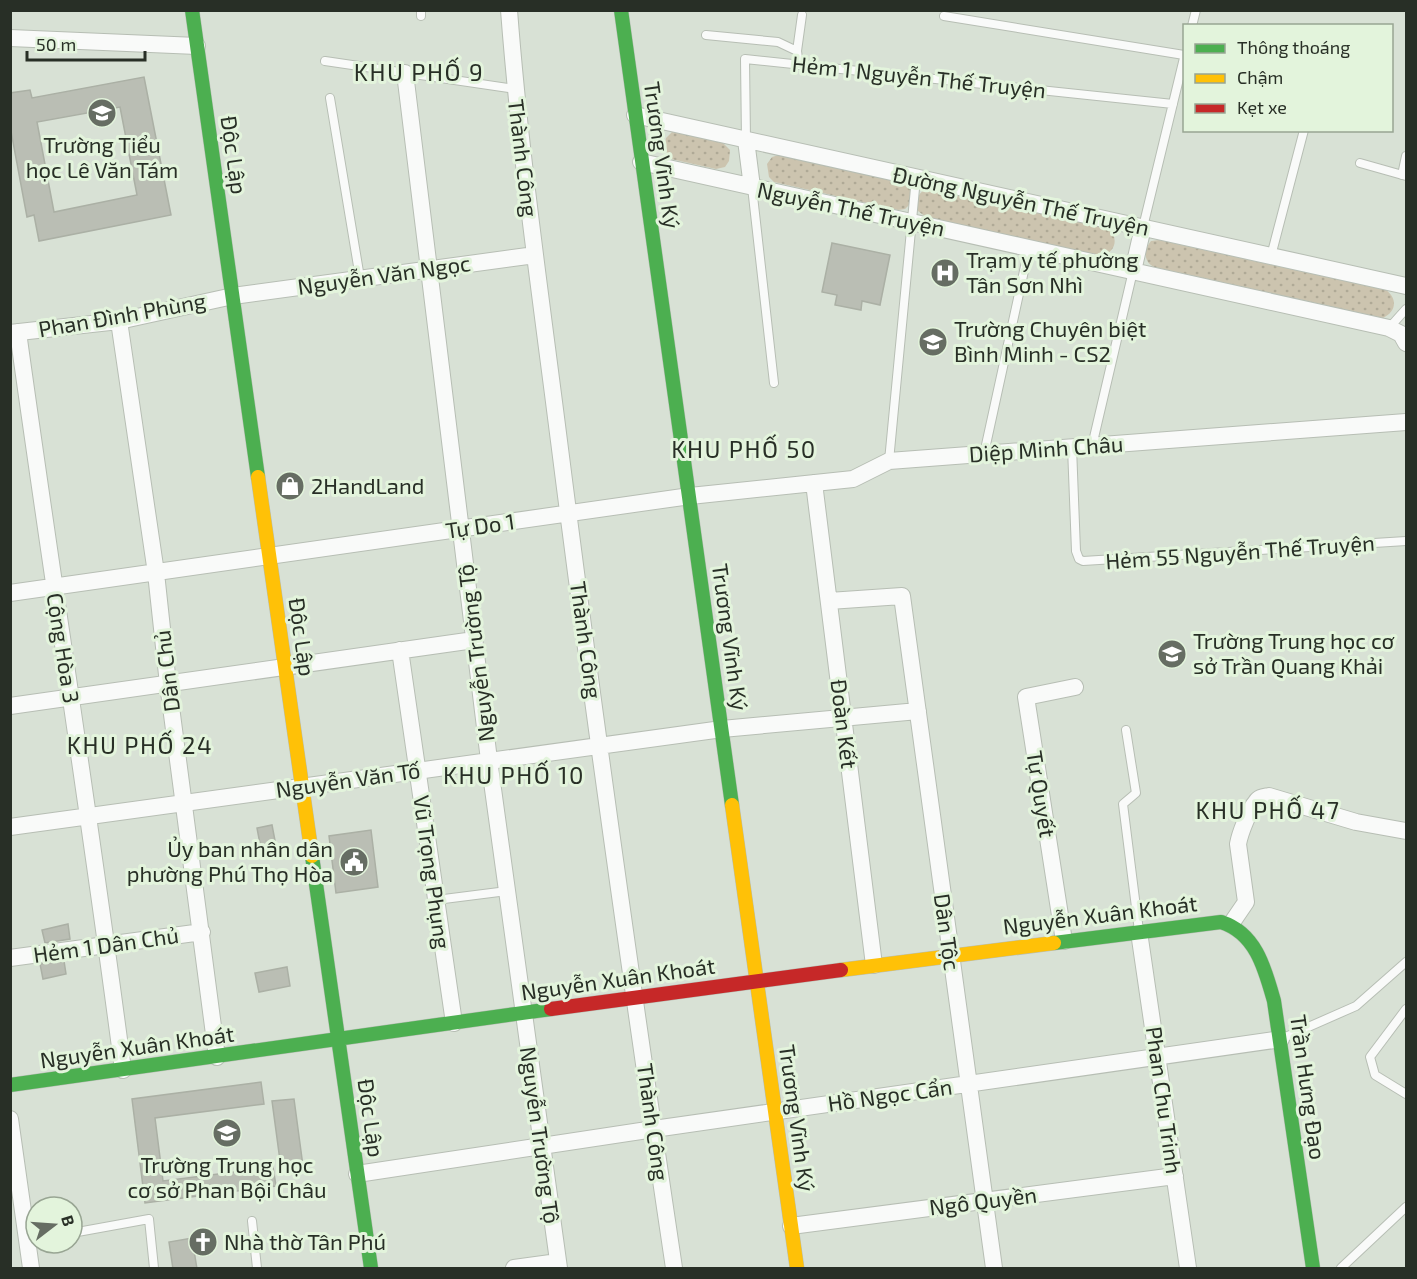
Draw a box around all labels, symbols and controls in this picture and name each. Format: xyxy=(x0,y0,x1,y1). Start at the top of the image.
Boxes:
scale bar xyxy=(27,24,146,62)
legend xyxy=(1183,24,1393,132)
text: 50 m xyxy=(36,33,76,55)
text: Thông thoáng xyxy=(1237,36,1350,58)
street label: Hẻm 1 Nguyễn Thế Truyện xyxy=(791,50,1047,102)
district label: KHU PHỐ 9 xyxy=(354,56,484,86)
text: Chậm xyxy=(1237,66,1283,88)
street label: Trương Vĩnh Ký xyxy=(640,80,686,230)
text: Kẹt xe xyxy=(1237,96,1287,118)
school or university icon: Trường Tiểu học Lê Văn Tám xyxy=(86,97,118,129)
street label: Thành Công xyxy=(504,98,544,218)
street label: Độc Lập xyxy=(217,114,253,196)
place label: Trường Tiểu học Lê Văn Tám xyxy=(26,131,178,182)
street label: Đường Nguyễn Thế Truyện xyxy=(891,160,1152,240)
street label: Nguyễn Thế Truyện xyxy=(755,175,947,241)
place label: Trạm y tế phường Tân Sơn Nhì xyxy=(966,246,1139,297)
street label: Nguyễn Văn Ngọc xyxy=(296,249,472,299)
hospital icon: Trạm y tế phường Tân Sơn Nhì xyxy=(929,257,961,289)
street label: Phan Đình Phùng xyxy=(36,286,208,342)
place label: Trường Chuyên biệt Bình Minh - CS2 xyxy=(954,315,1146,366)
school or university icon: Trường Chuyên biệt Bình Minh - CS2 xyxy=(917,326,949,358)
street label: Diệp Minh Châu xyxy=(968,430,1124,466)
district label: KHU PHỐ 50 xyxy=(671,433,817,463)
shop icon: 2HandLand xyxy=(274,470,306,502)
place label: 2HandLand xyxy=(311,472,424,498)
street label: Tự Do 1 xyxy=(444,507,516,543)
street label: Hẻm 55 Nguyễn Thế Truyện xyxy=(1104,529,1376,573)
street label: Trương Vĩnh Ký xyxy=(708,562,754,712)
street label: Nguyễn Trường Tộ xyxy=(451,563,499,743)
street label: Thành Công xyxy=(566,580,608,700)
street label: Cộng Hòa 3 xyxy=(42,591,86,705)
street label: Độc Lập xyxy=(285,596,321,678)
place label: Trường Trung học cơ sở Trần Quang Khải xyxy=(1193,627,1394,679)
street label: Dân Chủ xyxy=(148,629,184,714)
school or university icon: Trường Trung học cơ sở Trần Quang Khải xyxy=(1156,638,1188,670)
street label: Đoàn Kết xyxy=(827,678,863,770)
district label: KHU PHỐ 24 xyxy=(67,729,213,759)
street label: Tự Quyết xyxy=(1021,748,1062,839)
street label: Nguyễn Văn Tố xyxy=(274,756,422,802)
district label: KHU PHỐ 10 xyxy=(443,759,585,789)
street label: Vũ Trọng Phụng xyxy=(409,793,457,950)
district label: KHU PHỐ 47 xyxy=(1195,794,1341,824)
place label: Ủy ban nhân dân phường Phú Thọ Hòa xyxy=(127,835,333,886)
public building icon: Ủy ban nhân dân phường Phú Thọ Hòa xyxy=(338,846,370,878)
street label: Nguyễn Xuân Khoát xyxy=(1001,889,1199,939)
street label: Dân Tộc xyxy=(930,892,966,972)
street label: Hẻm 1 Dân Chủ xyxy=(31,921,180,967)
street label: Nguyễn Xuân Khoát xyxy=(519,952,717,1004)
street label: Trần Hưng Đạo xyxy=(1286,1013,1332,1161)
street label: Nguyễn Xuân Khoát xyxy=(38,1020,236,1072)
street label: Phan Chu Trinh xyxy=(1142,1025,1188,1175)
street label: Trương Vĩnh Ký xyxy=(775,1043,821,1193)
street label: Nguyễn Trường Tộ xyxy=(516,1045,566,1225)
street label: Thành Công xyxy=(633,1062,675,1182)
street label: Hồ Ngọc Cẩn xyxy=(826,1072,954,1116)
street label: Độc Lập xyxy=(354,1077,390,1159)
school or university icon: Trường Trung học cơ sở Phan Bội Châu xyxy=(211,1117,243,1149)
place label: Trường Trung học cơ sở Phan Bội Châu xyxy=(127,1151,327,1202)
street label: Ngô Quyền xyxy=(927,1180,1038,1221)
north arrow xyxy=(24,1195,84,1255)
text: B xyxy=(58,1213,79,1228)
church icon: Nhà thờ Tân Phú xyxy=(187,1226,219,1258)
place label: Nhà thờ Tân Phú xyxy=(224,1228,386,1254)

